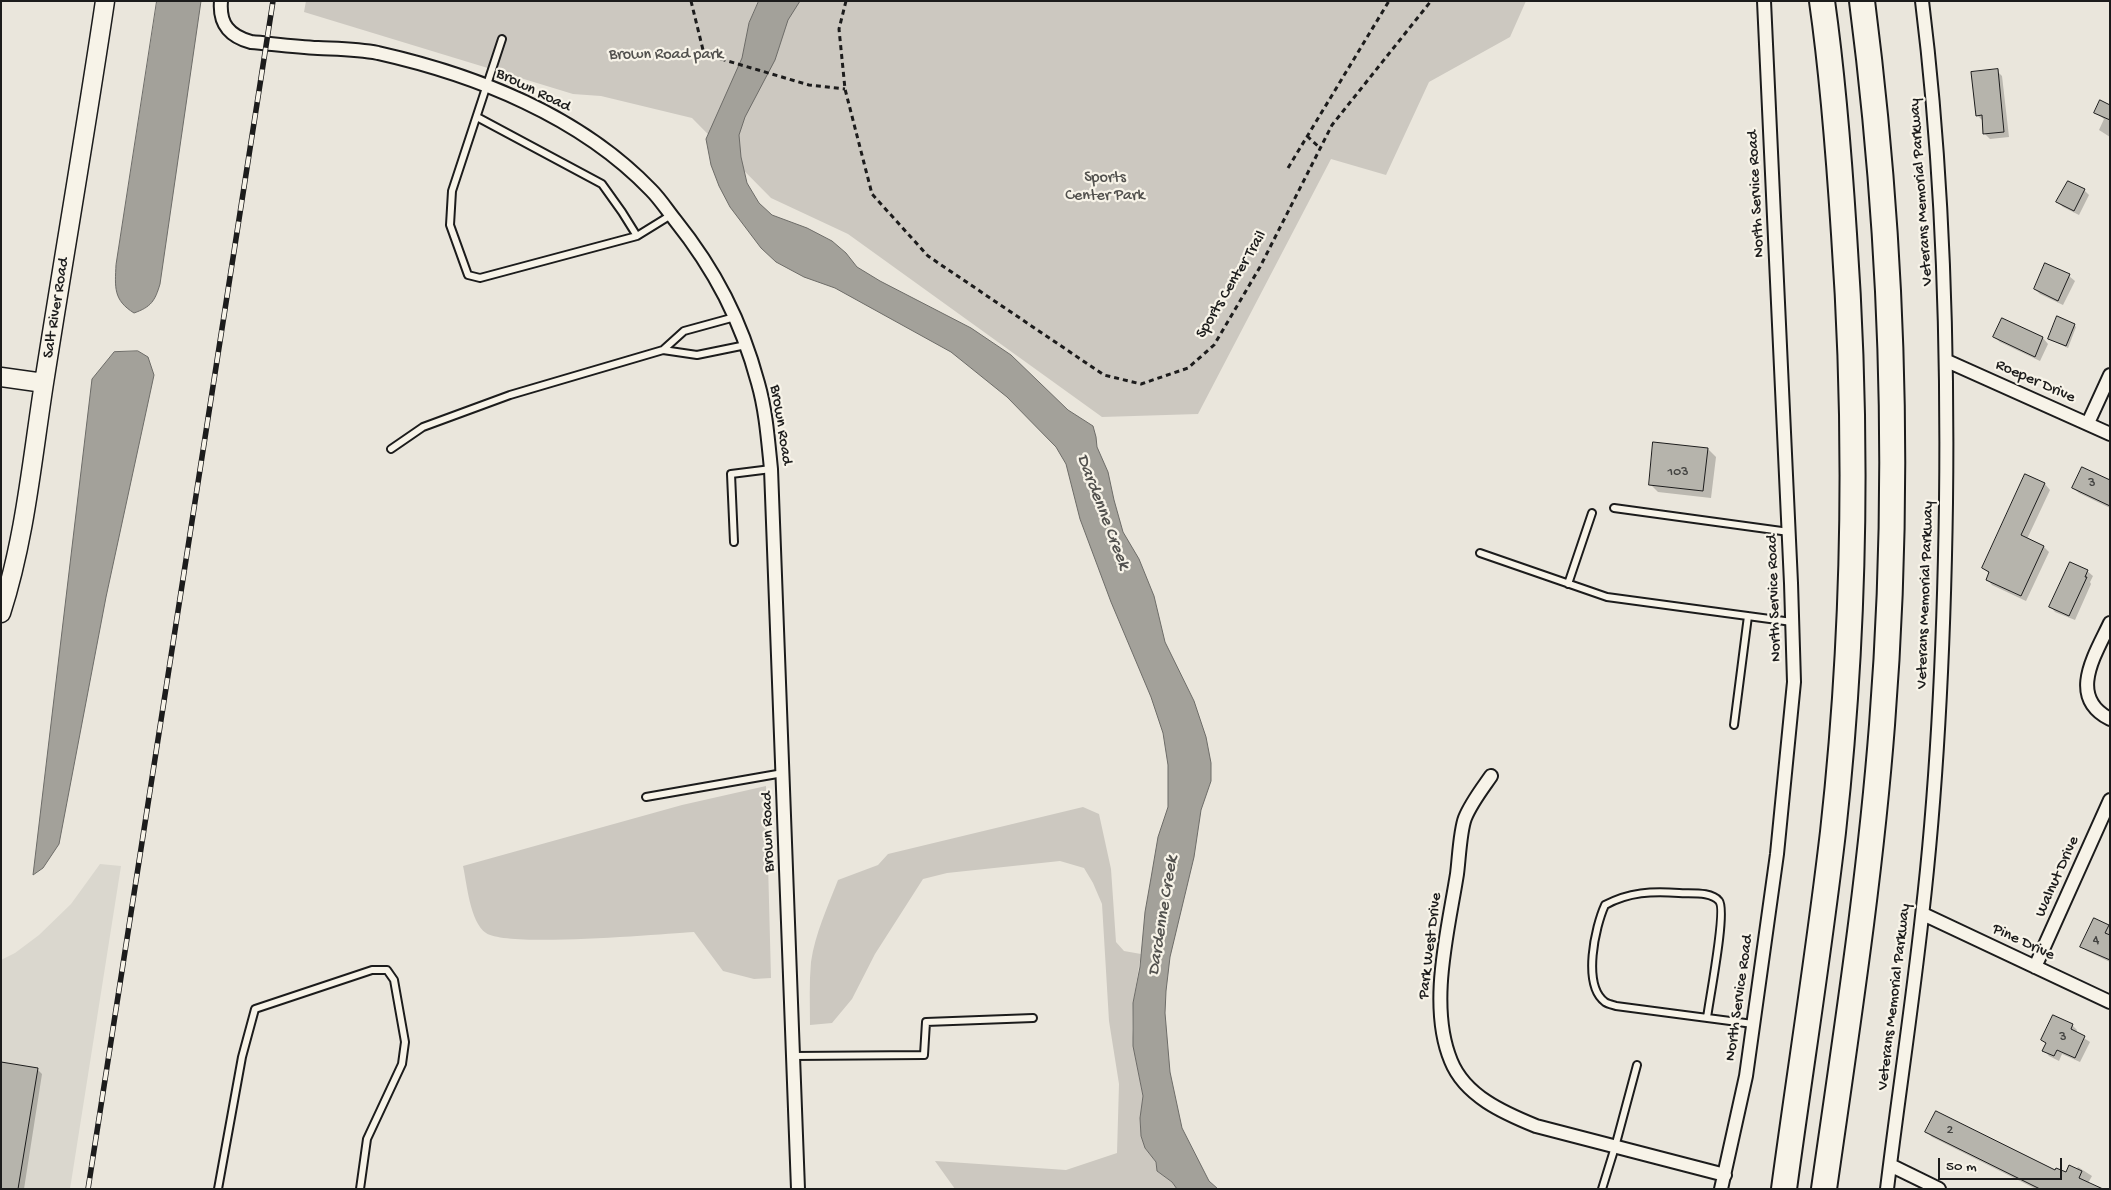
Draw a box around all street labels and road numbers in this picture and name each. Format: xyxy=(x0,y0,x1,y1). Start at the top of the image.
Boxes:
street label: Brown Road xyxy=(492,65,574,117)
street label: Veterans Memorial Parkway xyxy=(1906,98,1938,286)
street label: North Service Road xyxy=(1744,130,1770,258)
street label: Sports Center Trail xyxy=(1192,228,1272,342)
street label: Salt River Road xyxy=(40,256,74,360)
street label: Roeper Drive xyxy=(1992,356,2078,408)
street label: Brown Road xyxy=(764,384,796,466)
street label: Veterans Memorial Parkway xyxy=(1913,501,1939,689)
street label: North Service Road xyxy=(1763,534,1787,662)
street label: Brown Road xyxy=(758,791,780,873)
street label: Walnut Drive xyxy=(2032,834,2084,920)
street label: Park West Drive xyxy=(1415,892,1447,1000)
street label: Veterans Memorial Parkway xyxy=(1874,903,1916,1091)
street label: Pine Drive xyxy=(1989,920,2057,966)
street label: North Service Road xyxy=(1722,933,1758,1063)

